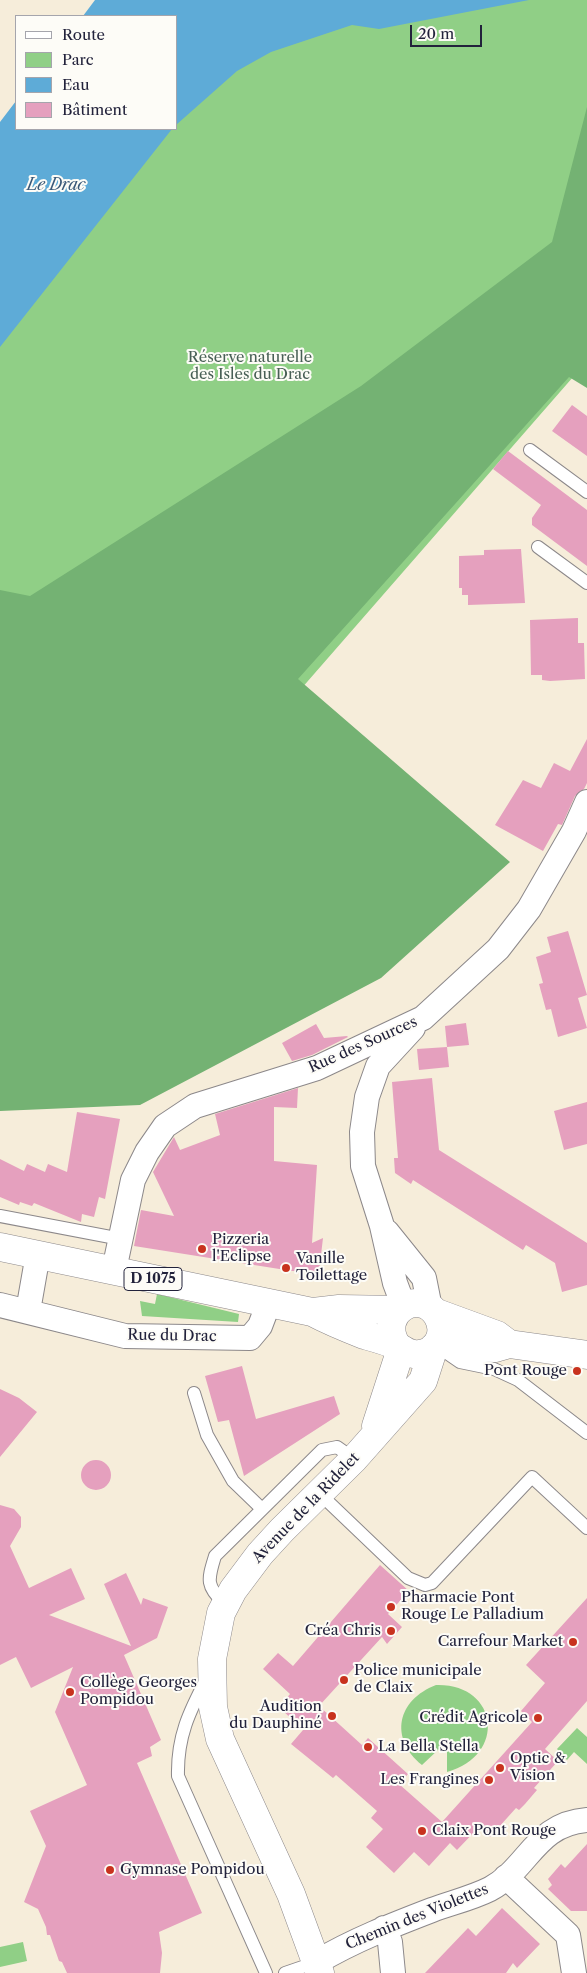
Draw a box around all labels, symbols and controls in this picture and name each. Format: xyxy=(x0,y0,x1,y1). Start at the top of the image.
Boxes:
legend xyxy=(15,15,178,130)
scale bar xyxy=(412,15,484,47)
text: 20 m xyxy=(418,24,454,43)
text: Route xyxy=(62,25,105,44)
text: Parc xyxy=(62,50,94,69)
text: Eau xyxy=(62,75,90,94)
text: Bâtiment xyxy=(62,100,127,119)
water label: Le Drac xyxy=(27,175,85,195)
park label: Réserve naturelle des Isles du Drac xyxy=(188,349,312,384)
street label: Rue des Sources xyxy=(306,1013,420,1077)
place label: Pizzeria l'Eclipse xyxy=(212,1231,271,1266)
marker: Pizzeria l'Eclipse xyxy=(196,1243,208,1255)
place label: Vanille Toilettage xyxy=(296,1250,367,1285)
marker: Vanille Toilettage xyxy=(280,1262,292,1274)
road number: D 1075 xyxy=(124,1268,182,1290)
street label: Rue du Drac xyxy=(127,1326,217,1346)
place label: Pont Rouge xyxy=(484,1362,567,1380)
marker: Pont Rouge xyxy=(571,1365,583,1377)
street label: Avenue de la Ridelet xyxy=(249,1449,363,1567)
place label: Pharmacie Pont Rouge Le Palladium xyxy=(401,1589,544,1624)
marker: Pharmacie Pont Rouge Le Palladium xyxy=(385,1601,397,1613)
place label: Créa Chris xyxy=(305,1622,381,1640)
marker: Créa Chris xyxy=(385,1625,397,1637)
place label: Carrefour Market xyxy=(438,1633,563,1651)
marker: Carrefour Market xyxy=(567,1636,579,1648)
place label: Police municipale de Claix xyxy=(354,1662,482,1697)
place label: Collège Georges Pompidou xyxy=(80,1674,197,1709)
marker: Police municipale de Claix xyxy=(338,1674,350,1686)
marker: Collège Georges Pompidou xyxy=(64,1686,76,1698)
place label: Audition du Dauphiné xyxy=(229,1698,322,1733)
place label: Crédit Agricole xyxy=(419,1709,528,1727)
marker: Audition du Dauphiné xyxy=(326,1710,338,1722)
marker: Crédit Agricole xyxy=(532,1712,544,1724)
place label: La Bella Stella xyxy=(378,1738,479,1756)
marker: La Bella Stella xyxy=(362,1741,374,1753)
place label: Optic & Vision xyxy=(510,1750,566,1785)
marker: Optic & Vision xyxy=(494,1762,506,1774)
place label: Les Frangines xyxy=(380,1771,479,1789)
marker: Les Frangines xyxy=(483,1774,495,1786)
place label: Claix Pont Rouge xyxy=(432,1822,556,1840)
marker: Claix Pont Rouge xyxy=(416,1825,428,1837)
place label: Gymnase Pompidou xyxy=(120,1861,265,1879)
marker: Gymnase Pompidou xyxy=(104,1864,116,1876)
street label: Chemin des Violettes xyxy=(343,1880,491,1954)

